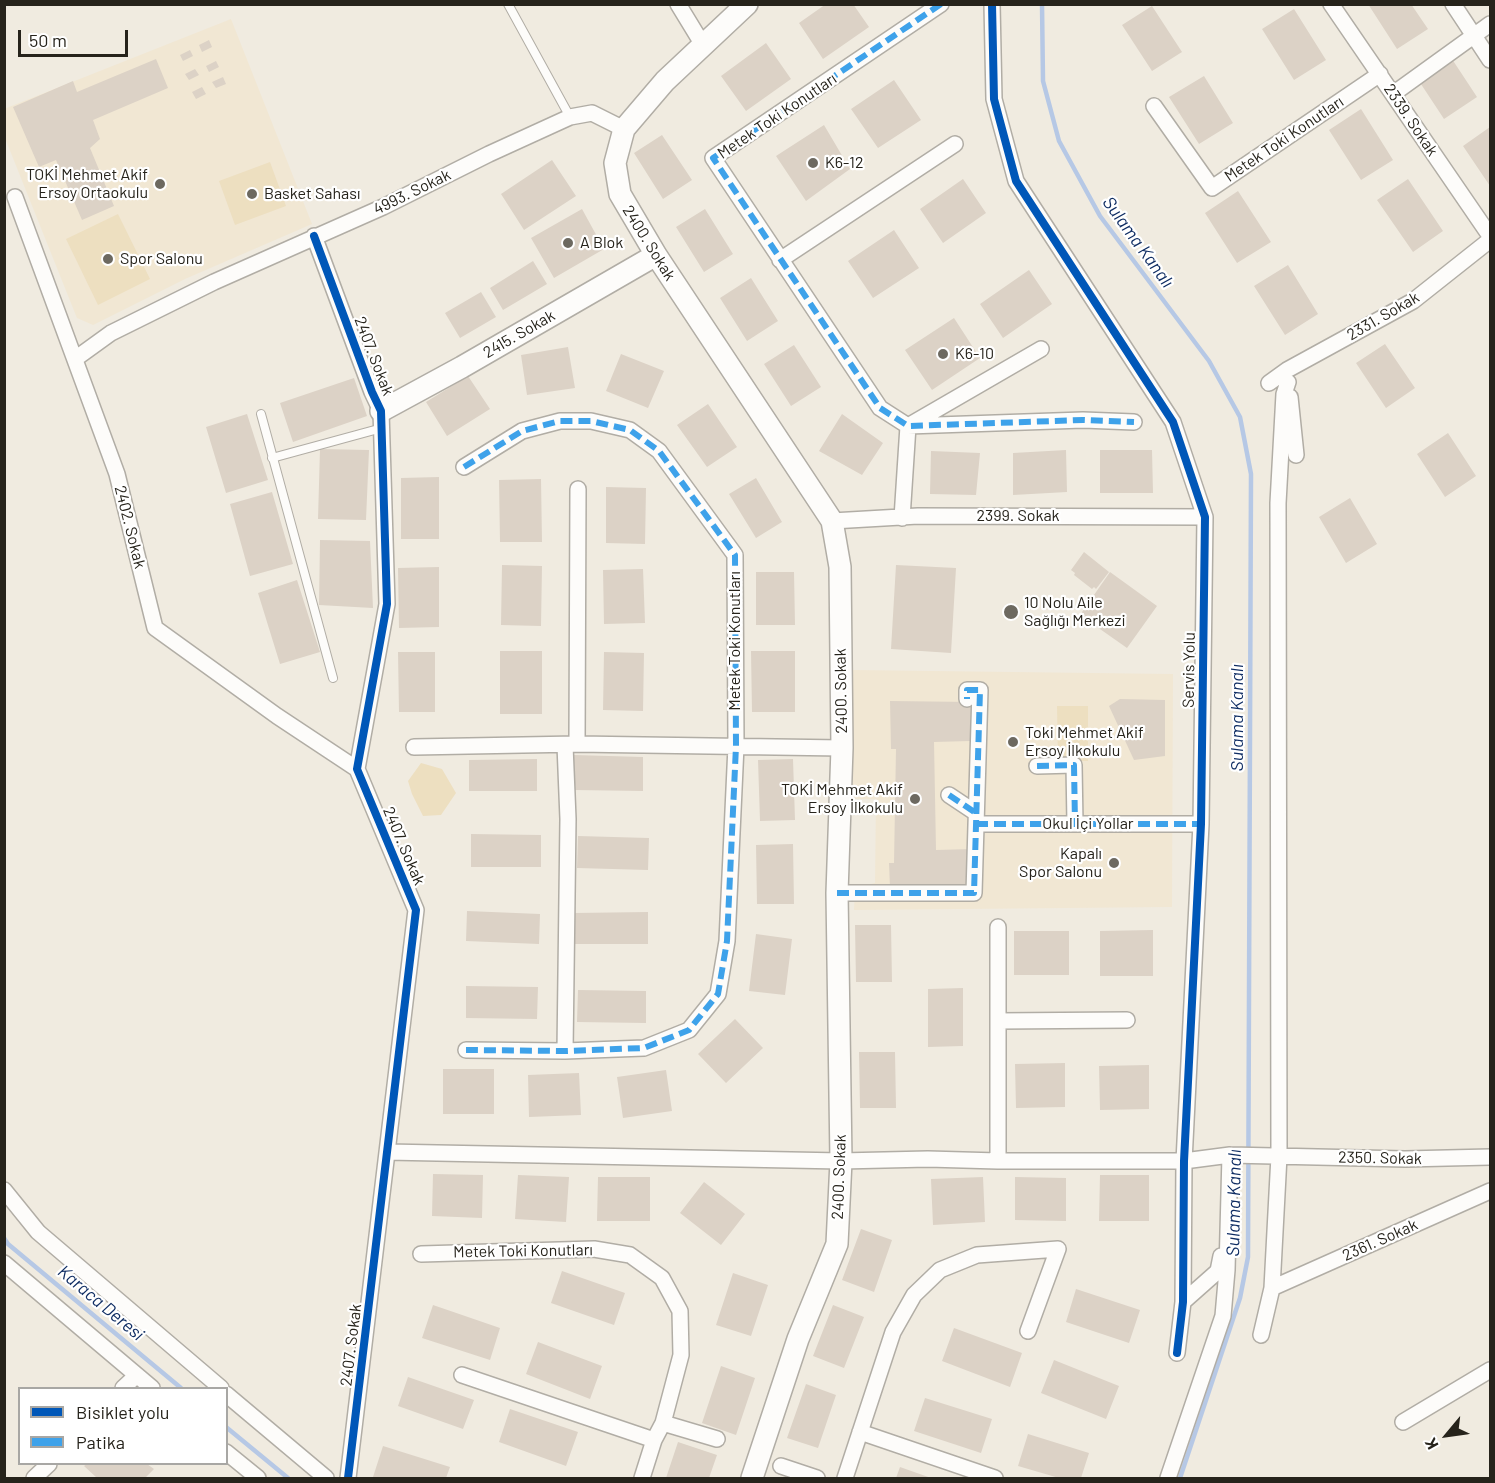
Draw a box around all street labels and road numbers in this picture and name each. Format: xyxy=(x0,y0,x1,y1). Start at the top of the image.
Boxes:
street label: Metek Toki Konutları xyxy=(714,69,840,163)
street label: 2339. Sokak xyxy=(1380,80,1442,160)
street label: Metek Toki Konutları xyxy=(1221,92,1347,186)
street label: 4993. Sokak xyxy=(370,165,454,219)
street label: 2400. Sokak xyxy=(618,202,680,284)
street label: 2331. Sokak xyxy=(1343,288,1423,344)
street label: 2415. Sokak xyxy=(480,306,558,362)
street label: 2407. Sokak xyxy=(350,314,398,398)
street label: 2402. Sokak xyxy=(110,484,150,570)
street label: 2399. Sokak xyxy=(976,506,1060,526)
street label: Metek Toki Konutları xyxy=(725,571,745,711)
street label: Servis Yolu xyxy=(1179,632,1199,708)
street label: 2400. Sokak xyxy=(831,648,851,734)
street label: 2407. Sokak xyxy=(379,804,429,888)
street label: Okul İçi Yollar xyxy=(1042,814,1134,834)
street label: 2400. Sokak xyxy=(828,1134,850,1220)
street label: 2350. Sokak xyxy=(1338,1148,1422,1168)
street label: 2361. Sokak xyxy=(1340,1215,1420,1265)
street label: Metek Toki Konutları xyxy=(453,1240,593,1262)
street label: 2407. Sokak xyxy=(336,1303,366,1387)

